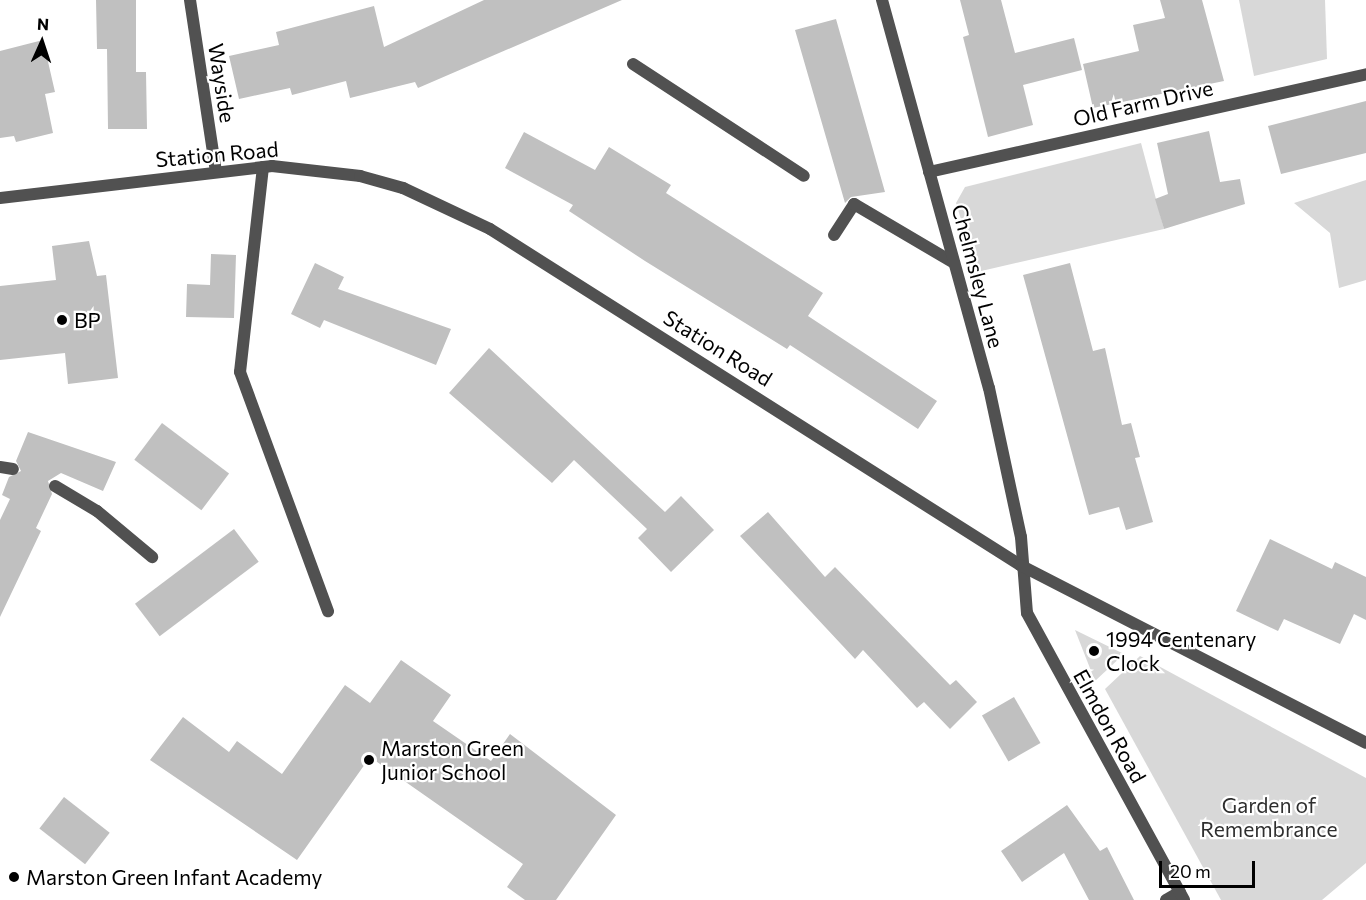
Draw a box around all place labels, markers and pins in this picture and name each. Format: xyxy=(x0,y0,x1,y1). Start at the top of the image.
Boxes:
place label: BP xyxy=(74,307,101,333)
marker: BP xyxy=(55,313,69,327)
place label: 1994 Centenary Clock xyxy=(1106,626,1256,676)
marker: 1994 Centenary Clock xyxy=(1087,644,1101,658)
place label: Marston Green Junior School xyxy=(381,735,524,785)
marker: Marston Green Junior School xyxy=(362,753,376,767)
place label: Marston Green Infant Academy xyxy=(26,864,322,890)
marker: Marston Green Infant Academy xyxy=(7,870,21,884)

